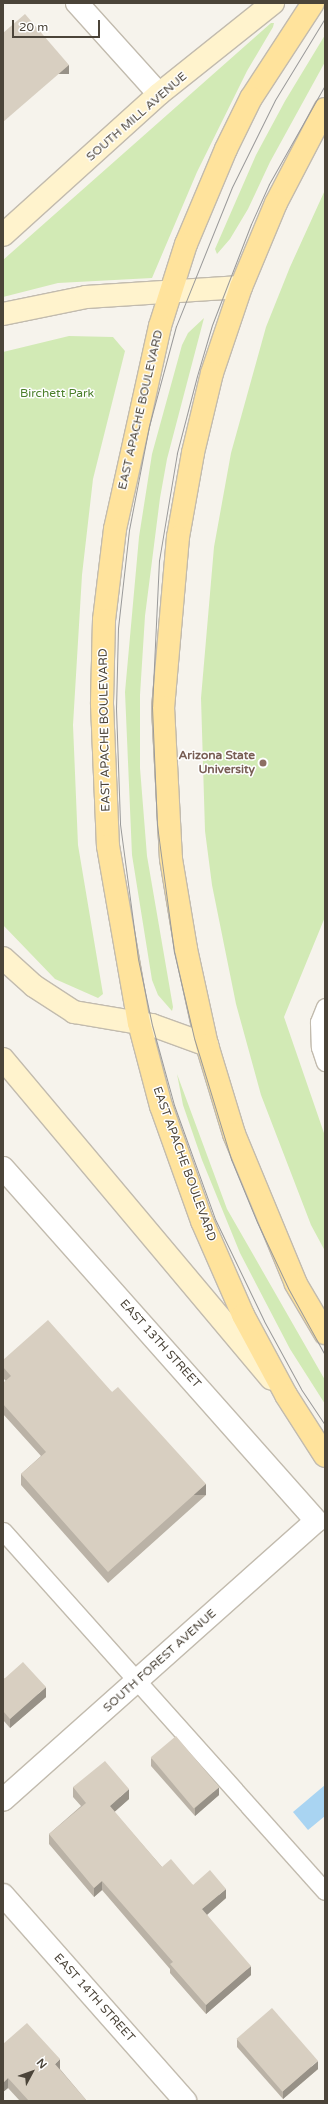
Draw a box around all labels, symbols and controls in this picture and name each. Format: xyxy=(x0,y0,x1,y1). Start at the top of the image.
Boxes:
scale bar xyxy=(14,12,102,38)
text: 20 m xyxy=(19,20,48,34)
street label: SOUTH MILL AVENUE xyxy=(84,69,190,165)
street label: EAST APACHE BOULEVARD xyxy=(116,329,166,491)
park label: Birchett Park xyxy=(20,387,94,401)
street label: EAST APACHE BOULEVARD xyxy=(96,648,114,812)
place label: Arizona State University xyxy=(178,749,255,777)
marker: Arizona State University xyxy=(258,758,268,768)
street label: EAST APACHE BOULEVARD xyxy=(149,1085,219,1243)
street label: EAST 13TH STREET xyxy=(117,1297,203,1391)
street label: SOUTH FOREST AVENUE xyxy=(101,1607,219,1715)
street label: EAST 14TH STREET xyxy=(51,1951,137,2045)
north arrow xyxy=(12,2052,52,2092)
text: N xyxy=(34,2056,49,2071)

